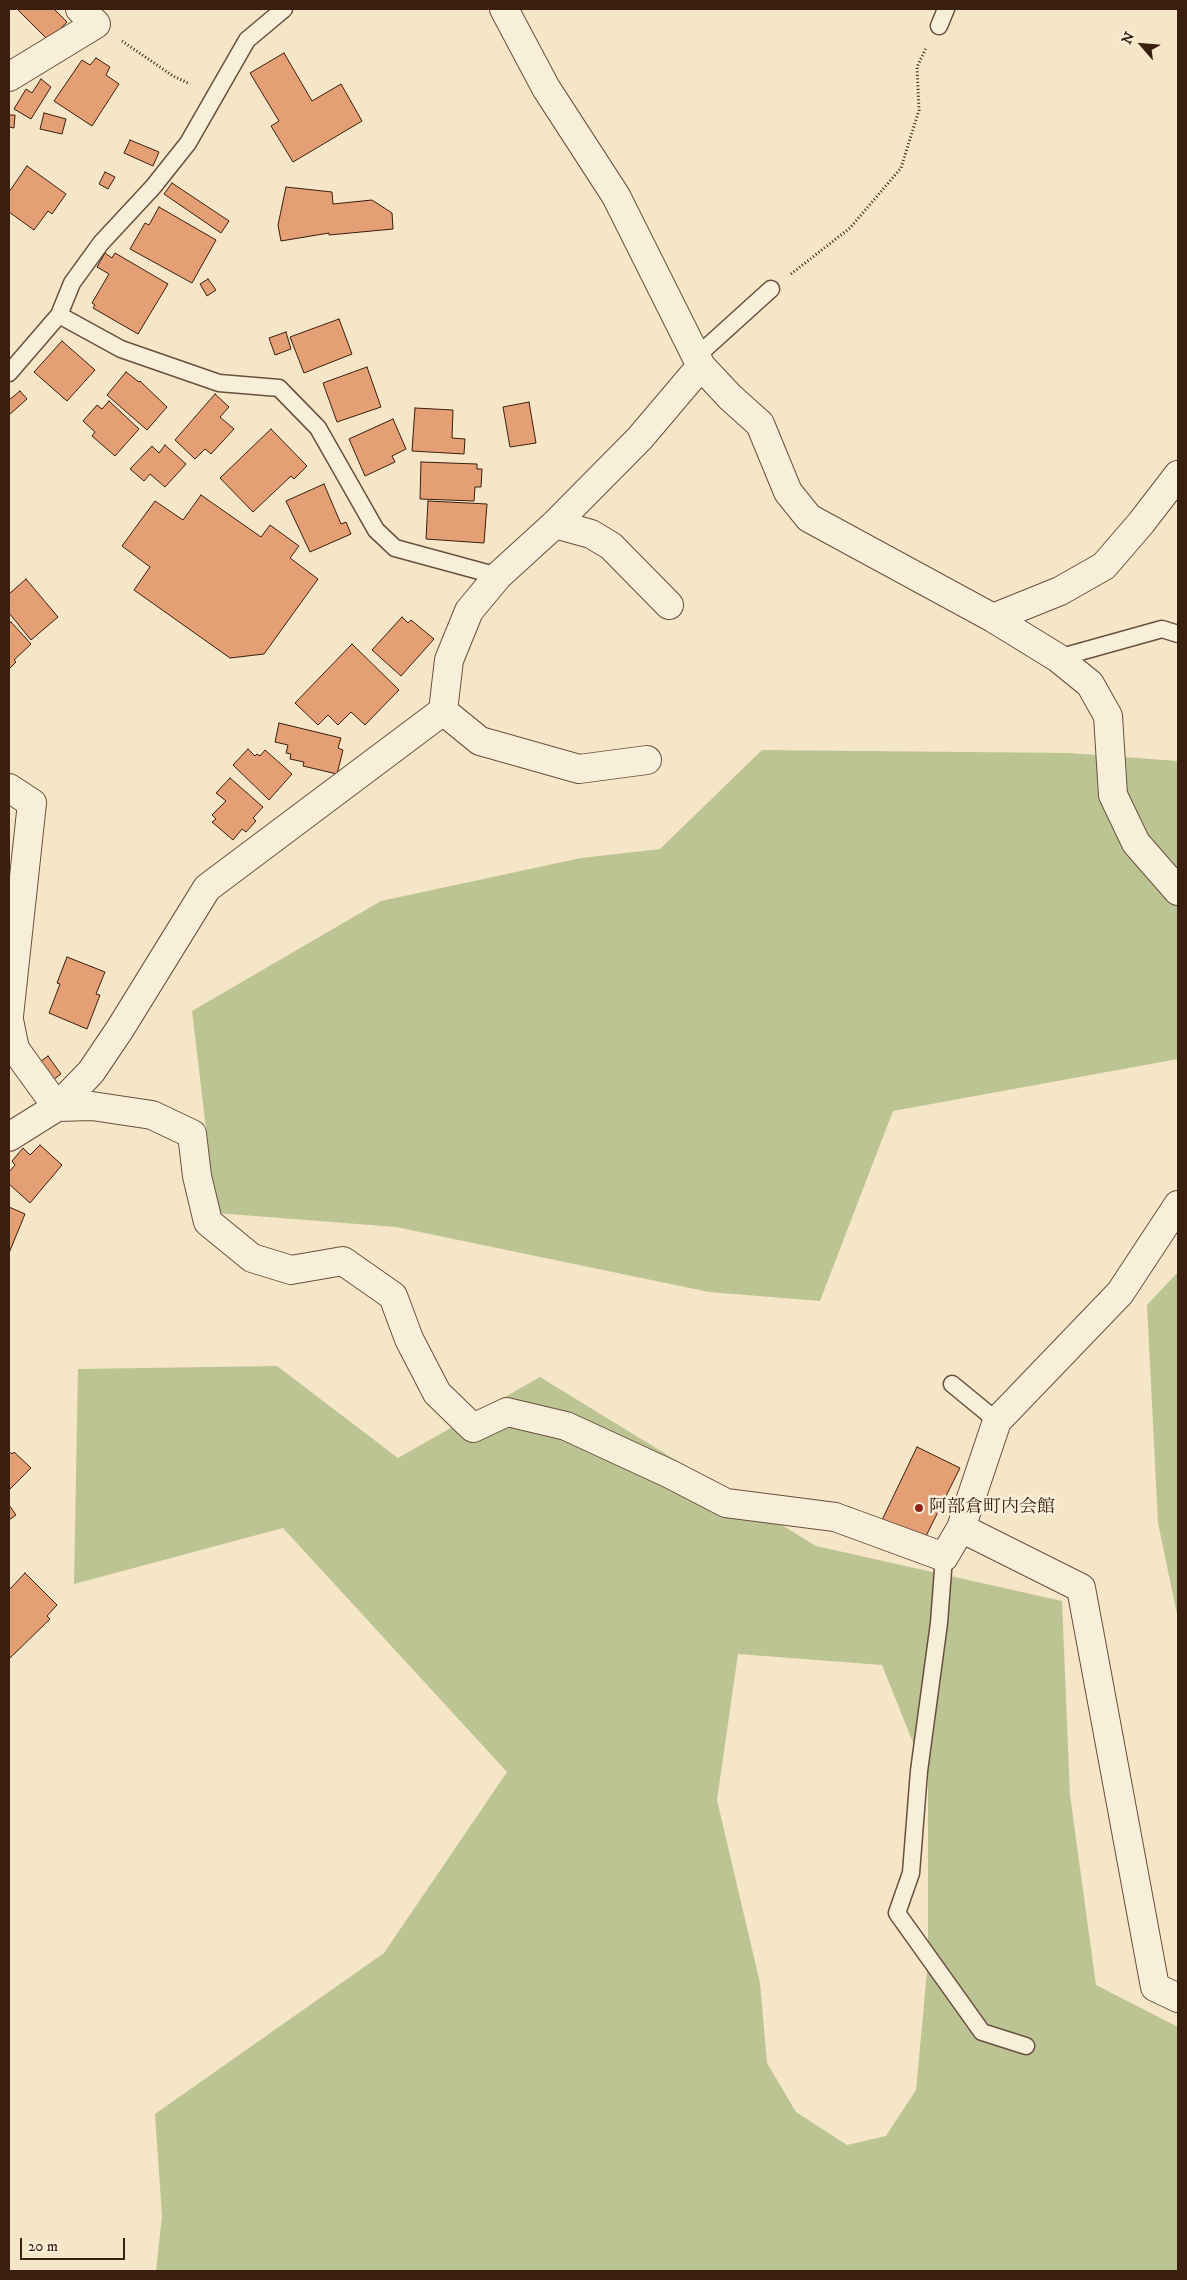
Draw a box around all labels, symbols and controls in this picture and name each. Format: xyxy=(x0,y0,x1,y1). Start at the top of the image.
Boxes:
north arrow xyxy=(1117,20,1167,70)
text: N xyxy=(1118,29,1139,47)
place label: 阿部倉町内会館 xyxy=(929,1497,1055,1519)
marker: 阿部倉町内会館 xyxy=(913,1502,925,1514)
scale bar xyxy=(22,2228,128,2260)
text: 20 m xyxy=(28,2237,58,2256)

